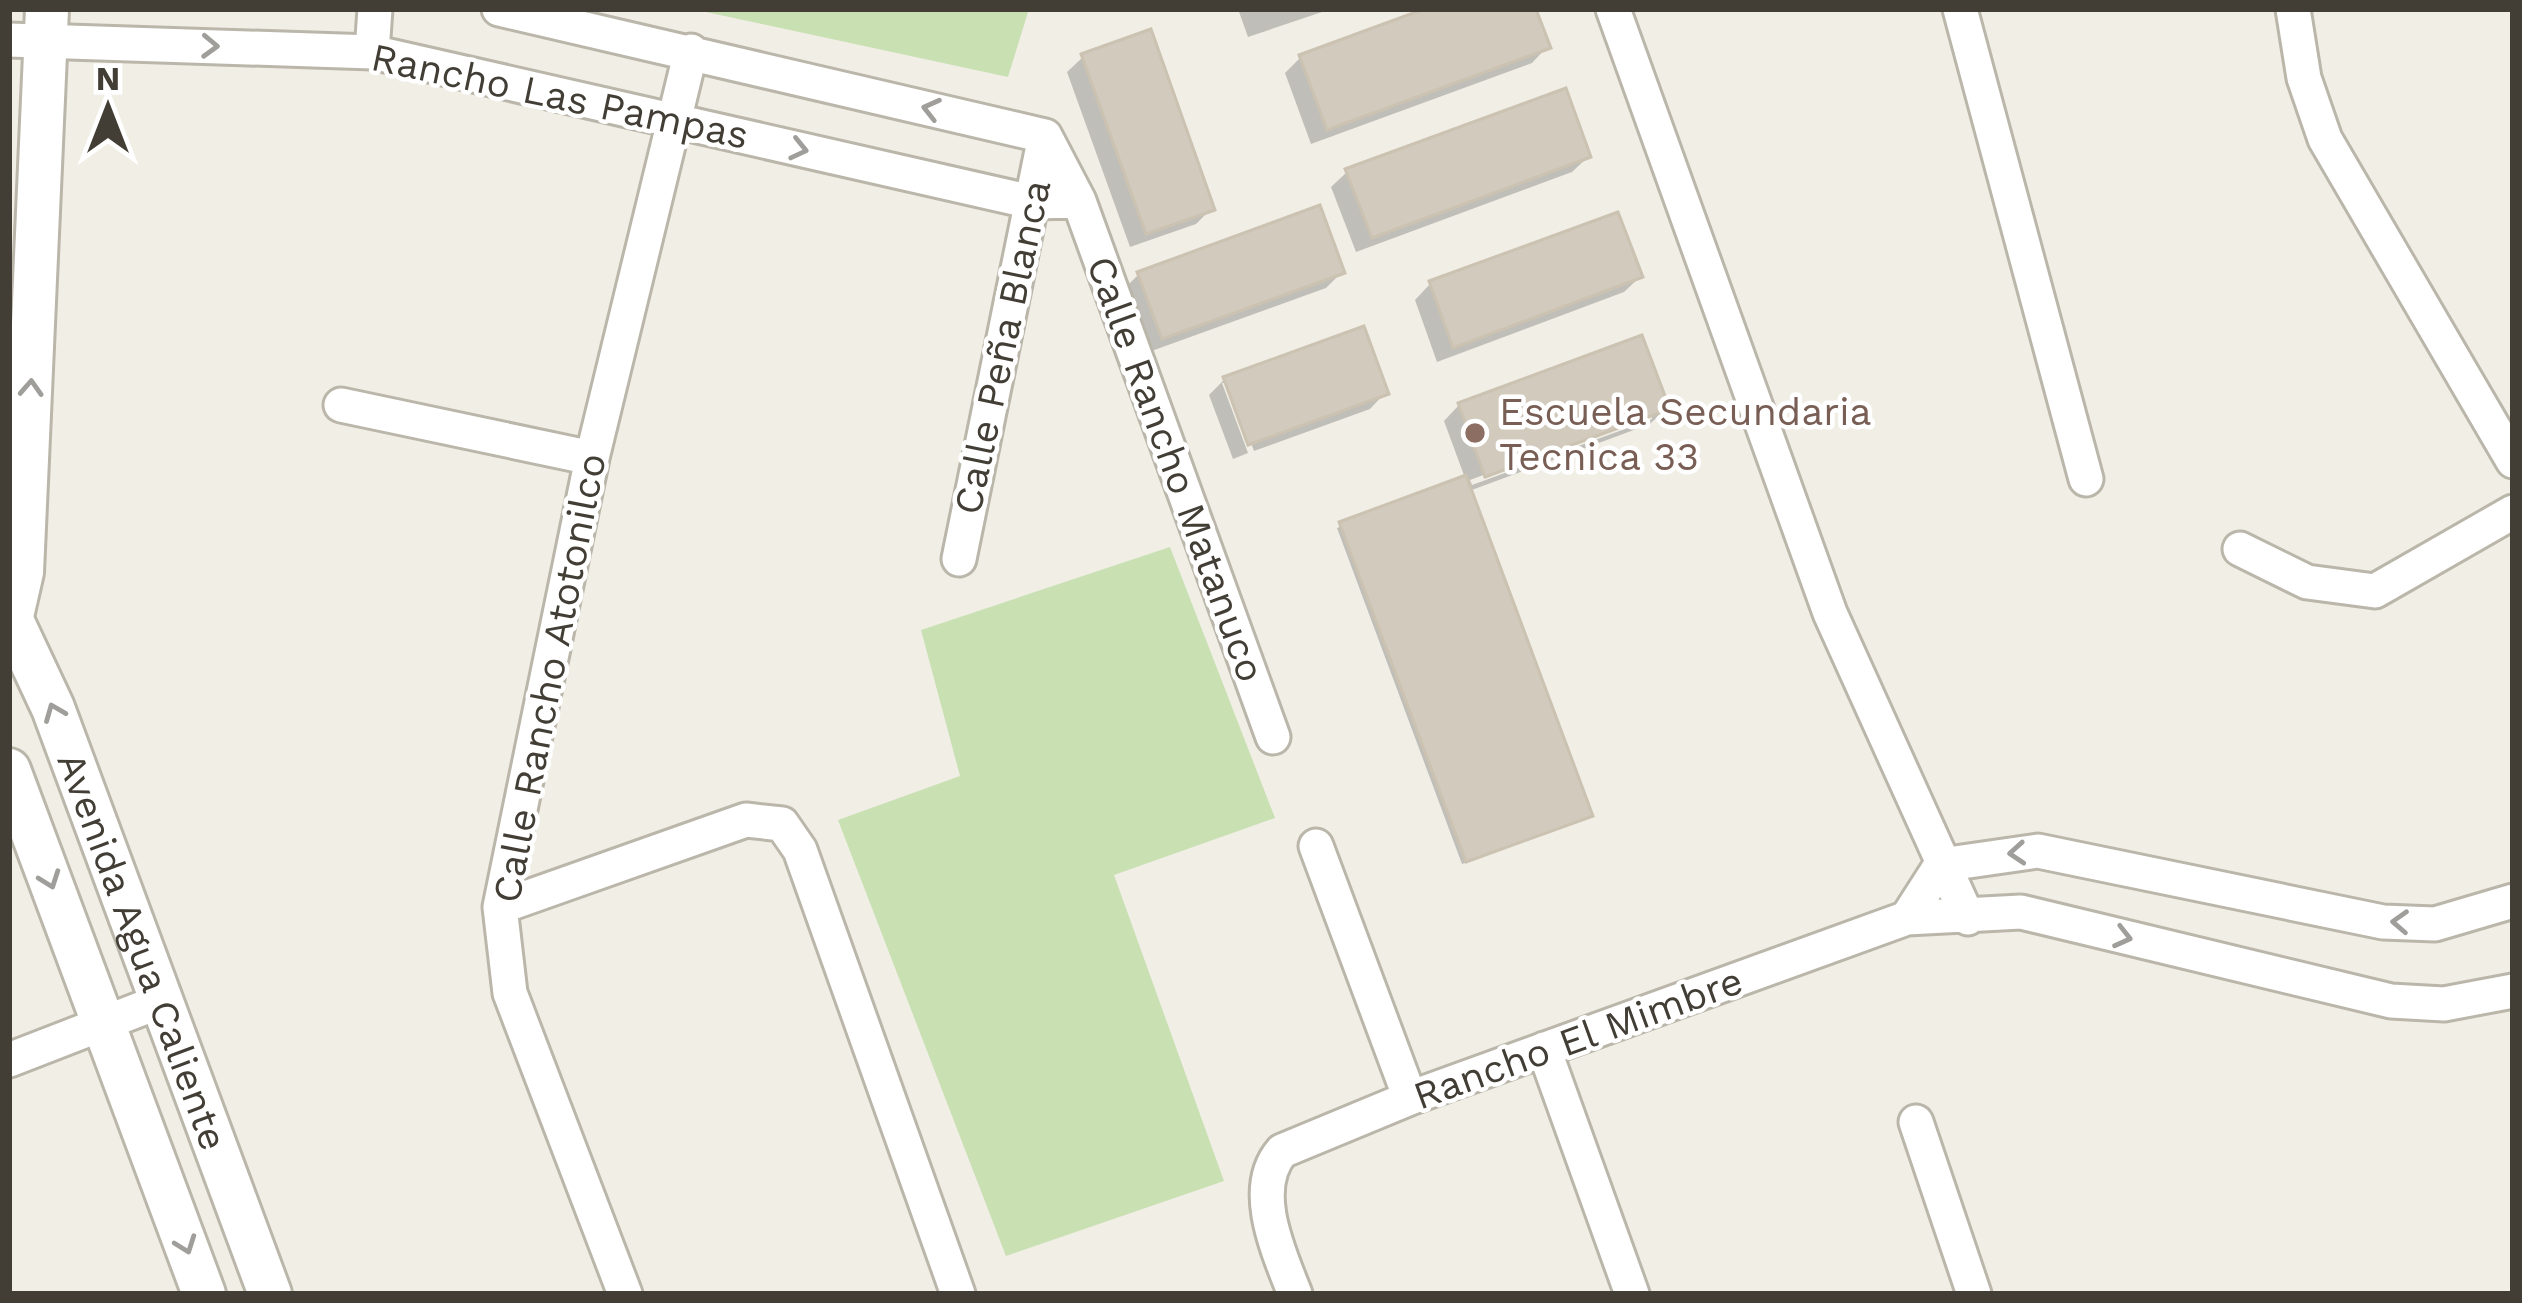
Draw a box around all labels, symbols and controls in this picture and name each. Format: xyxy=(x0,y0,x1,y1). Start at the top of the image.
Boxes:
one-way arrow xyxy=(201,32,220,58)
street label: Rancho Las Pampas xyxy=(367,34,753,158)
north arrow xyxy=(48,48,168,168)
text: N xyxy=(96,59,120,98)
one-way arrow xyxy=(922,98,942,123)
one-way arrow xyxy=(788,135,808,160)
street label: Calle Peña Blanca xyxy=(945,176,1059,518)
street label: Calle Rancho Matanuco xyxy=(1078,250,1274,688)
one-way arrow xyxy=(18,378,44,397)
place label: Escuela Secundaria Tecnica 33 xyxy=(1499,389,1872,479)
marker: Escuela Secundaria Tecnica 33 xyxy=(1462,420,1488,446)
street label: Calle Rancho Atotonilco xyxy=(483,449,615,907)
one-way arrow xyxy=(43,703,68,724)
street label: Avenida Agua Caliente xyxy=(49,746,237,1156)
one-way arrow xyxy=(2007,839,2026,865)
one-way arrow xyxy=(35,868,60,889)
one-way arrow xyxy=(2390,910,2409,936)
one-way arrow xyxy=(2113,923,2133,948)
street label: Rancho El Mimbre xyxy=(1407,958,1749,1118)
one-way arrow xyxy=(171,1234,196,1255)

